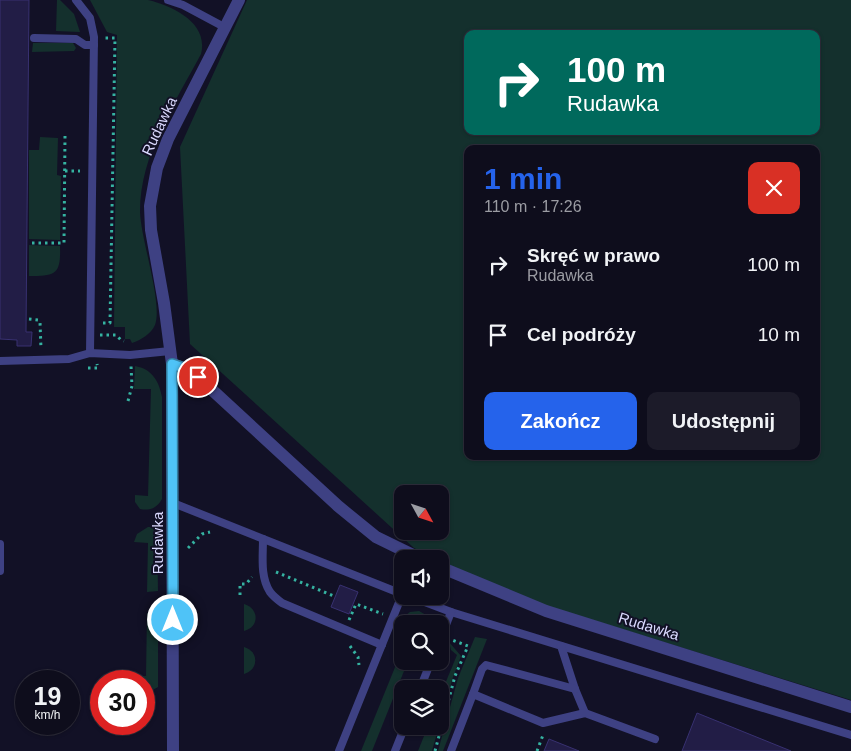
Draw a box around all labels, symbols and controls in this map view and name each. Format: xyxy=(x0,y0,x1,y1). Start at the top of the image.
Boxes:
icon: right xyxy=(484,50,549,115)
text: 100 m xyxy=(567,50,666,89)
text: Rudawka xyxy=(567,91,659,116)
street label: Rudawka xyxy=(138,93,180,158)
text: 1 min xyxy=(484,162,562,195)
button: close xyxy=(748,162,800,214)
text: 110 m · 17:26 xyxy=(484,198,582,215)
text: Skręć w prawo xyxy=(527,245,660,266)
icon: right xyxy=(484,251,512,279)
text: 100 m xyxy=(747,254,800,275)
text: Rudawka xyxy=(527,267,594,284)
icon: arrive xyxy=(484,321,512,349)
text: Cel podróży xyxy=(527,324,636,345)
text: 10 m xyxy=(758,324,800,345)
pin xyxy=(177,356,219,398)
icon: arrive xyxy=(184,363,212,391)
button: Zakończ xyxy=(484,392,637,450)
button: Udostępnij xyxy=(647,392,800,450)
north arrow xyxy=(394,485,449,540)
map controls xyxy=(394,485,449,735)
street label: Rudawka xyxy=(149,511,166,574)
button: sound xyxy=(394,550,449,605)
position arrow xyxy=(146,593,198,645)
street label: Rudawka xyxy=(617,609,682,643)
button: search xyxy=(394,615,449,670)
speed limit sign: 30 xyxy=(90,670,155,735)
button: layers xyxy=(394,680,449,735)
text: 19 xyxy=(34,682,61,710)
text: km/h xyxy=(34,708,61,722)

